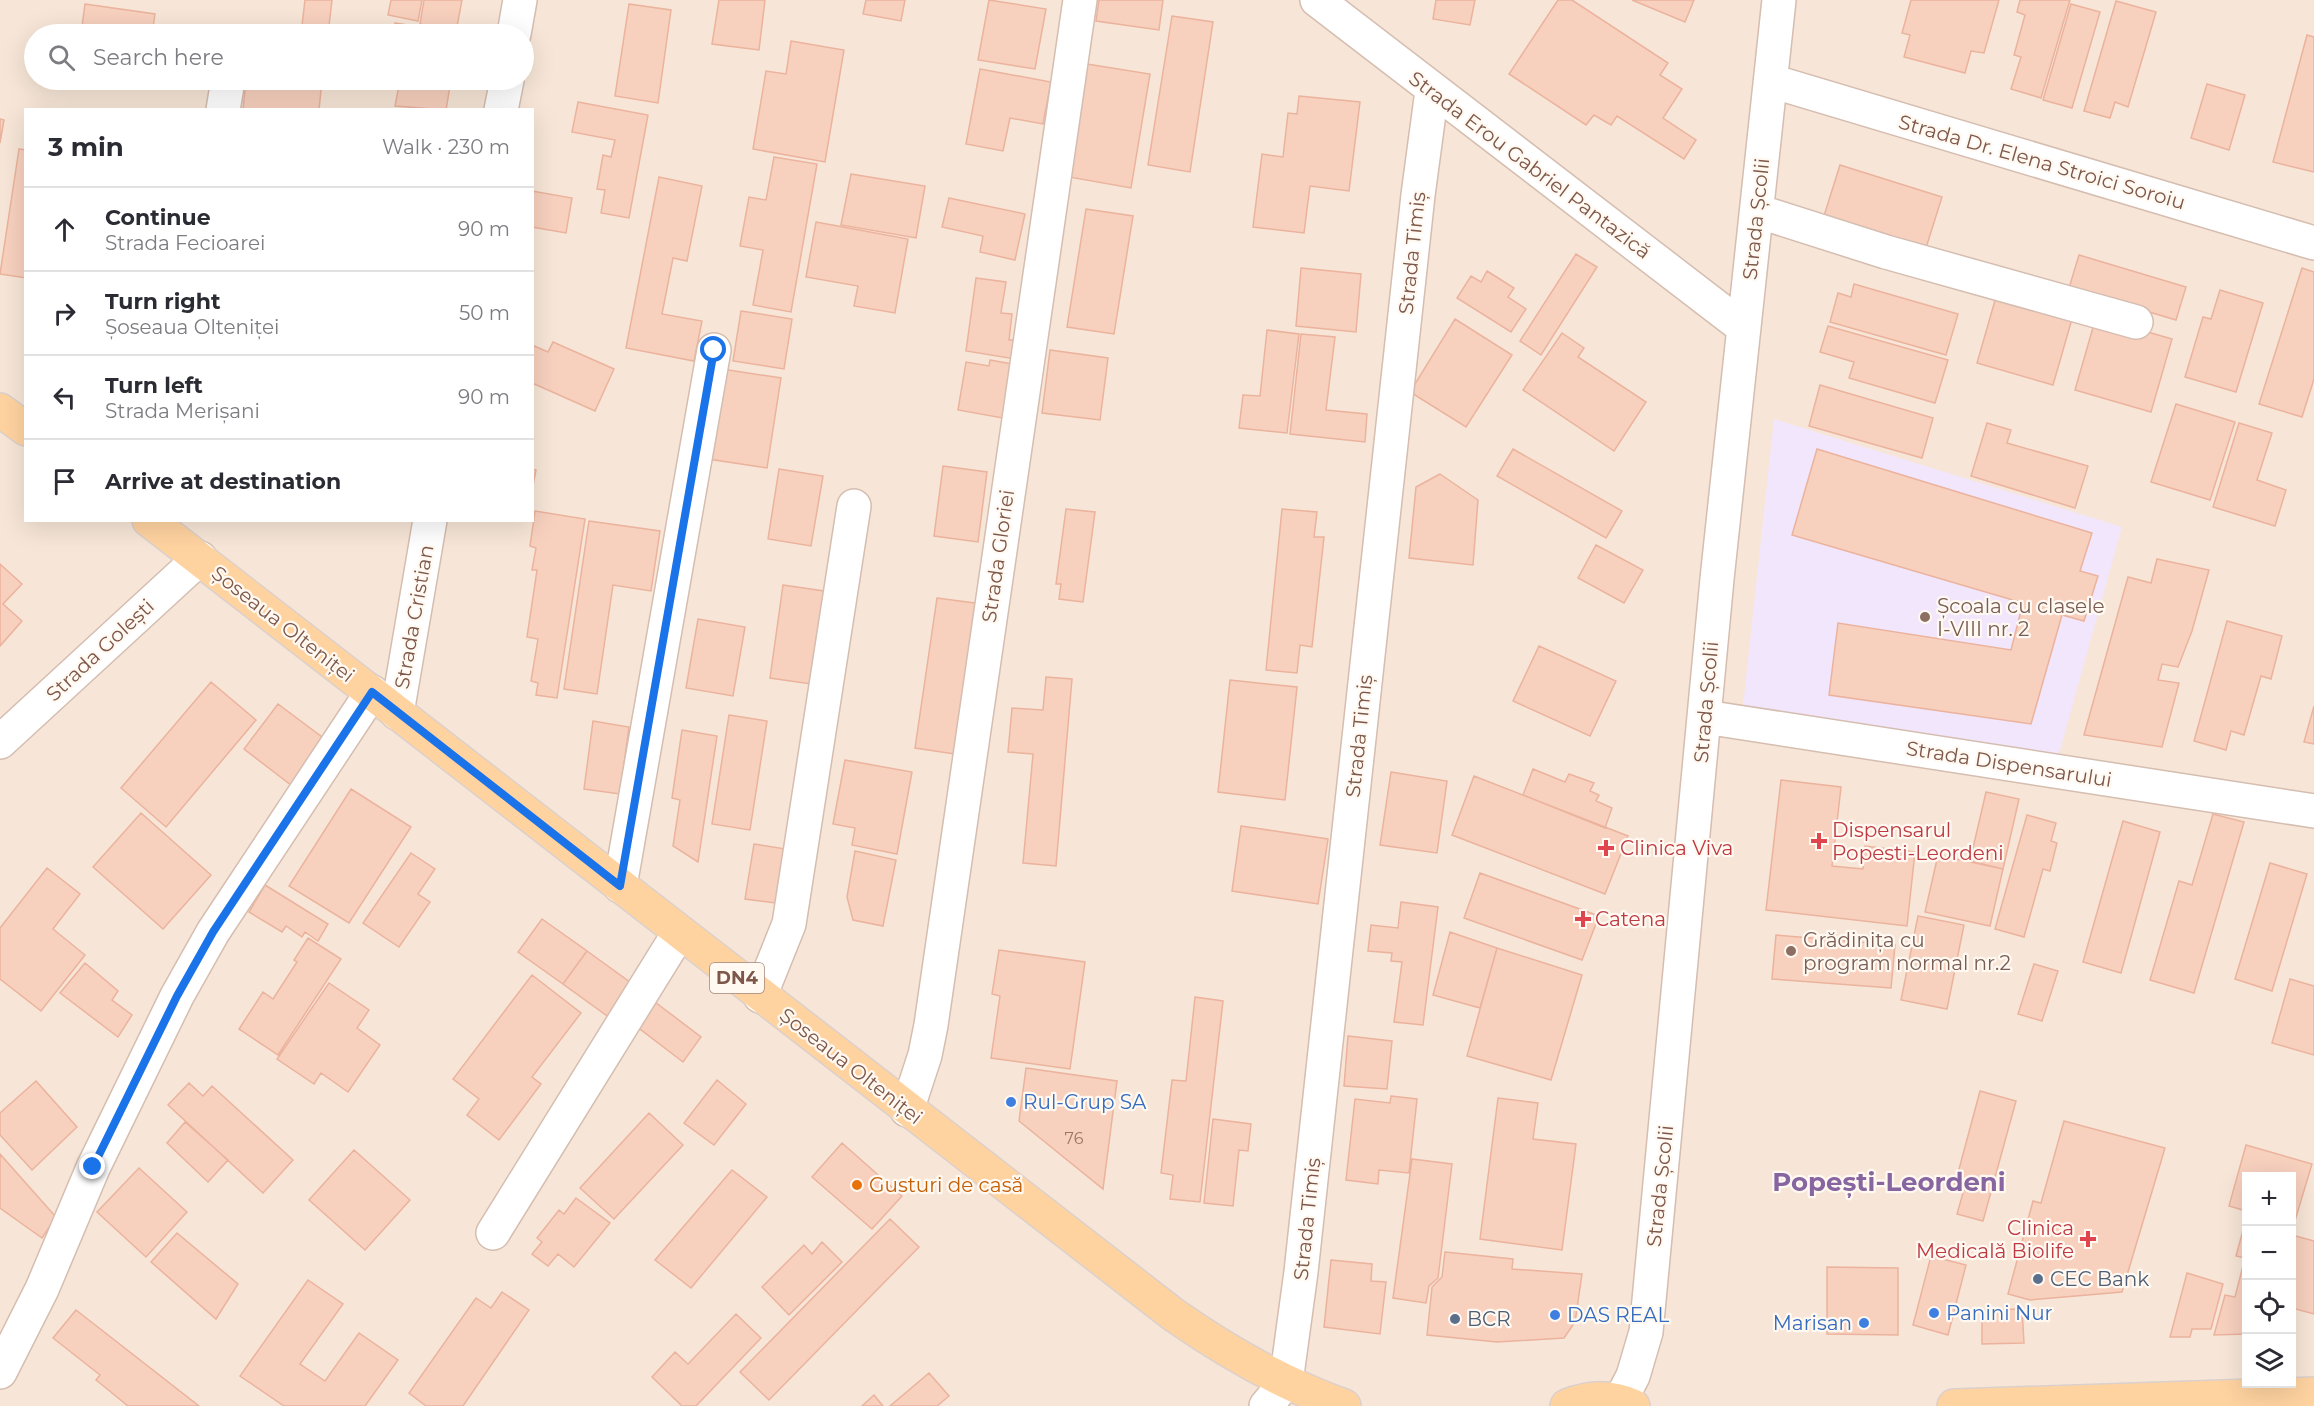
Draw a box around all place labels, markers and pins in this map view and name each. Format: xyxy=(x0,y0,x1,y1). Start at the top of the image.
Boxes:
place label: Școala cu clasele I-VIII nr. 2 xyxy=(1937,594,2105,641)
marker: Școala cu clasele I-VIII nr. 2 xyxy=(1918,610,1932,624)
place label: Dispensarul Popesti-Leordeni xyxy=(1832,818,2004,865)
marker: Dispensarul Popesti-Leordeni xyxy=(1810,832,1828,850)
place label: Clinica Viva xyxy=(1620,836,1733,860)
marker: Clinica Viva xyxy=(1597,839,1615,857)
place label: Catena xyxy=(1595,907,1666,931)
marker: Catena xyxy=(1576,912,1590,926)
place label: Grădinița cu program normal nr.2 xyxy=(1803,928,2011,975)
marker: Grădinița cu program normal nr.2 xyxy=(1784,944,1798,958)
place label: Rul-Grup SA xyxy=(1023,1090,1147,1114)
marker: Rul-Grup SA xyxy=(1004,1095,1018,1109)
place label: Gusturi de casă xyxy=(869,1173,1023,1197)
marker: Gusturi de casă xyxy=(850,1178,864,1192)
place label: Clinica Medicală Biolife xyxy=(1916,1216,2074,1263)
marker: Clinica Medicală Biolife xyxy=(2079,1230,2097,1248)
place label: CEC Bank xyxy=(2050,1267,2149,1291)
marker: CEC Bank xyxy=(2031,1272,2045,1286)
place label: Panini Nur xyxy=(1946,1301,2053,1325)
place label: DAS REAL xyxy=(1567,1303,1669,1327)
marker: Panini Nur xyxy=(1927,1306,1941,1320)
place label: BCR xyxy=(1467,1307,1511,1331)
marker: DAS REAL xyxy=(1548,1308,1562,1322)
place label: Marisan xyxy=(1773,1311,1852,1335)
marker: BCR xyxy=(1448,1312,1462,1326)
marker: Marisan xyxy=(1857,1316,1871,1330)

